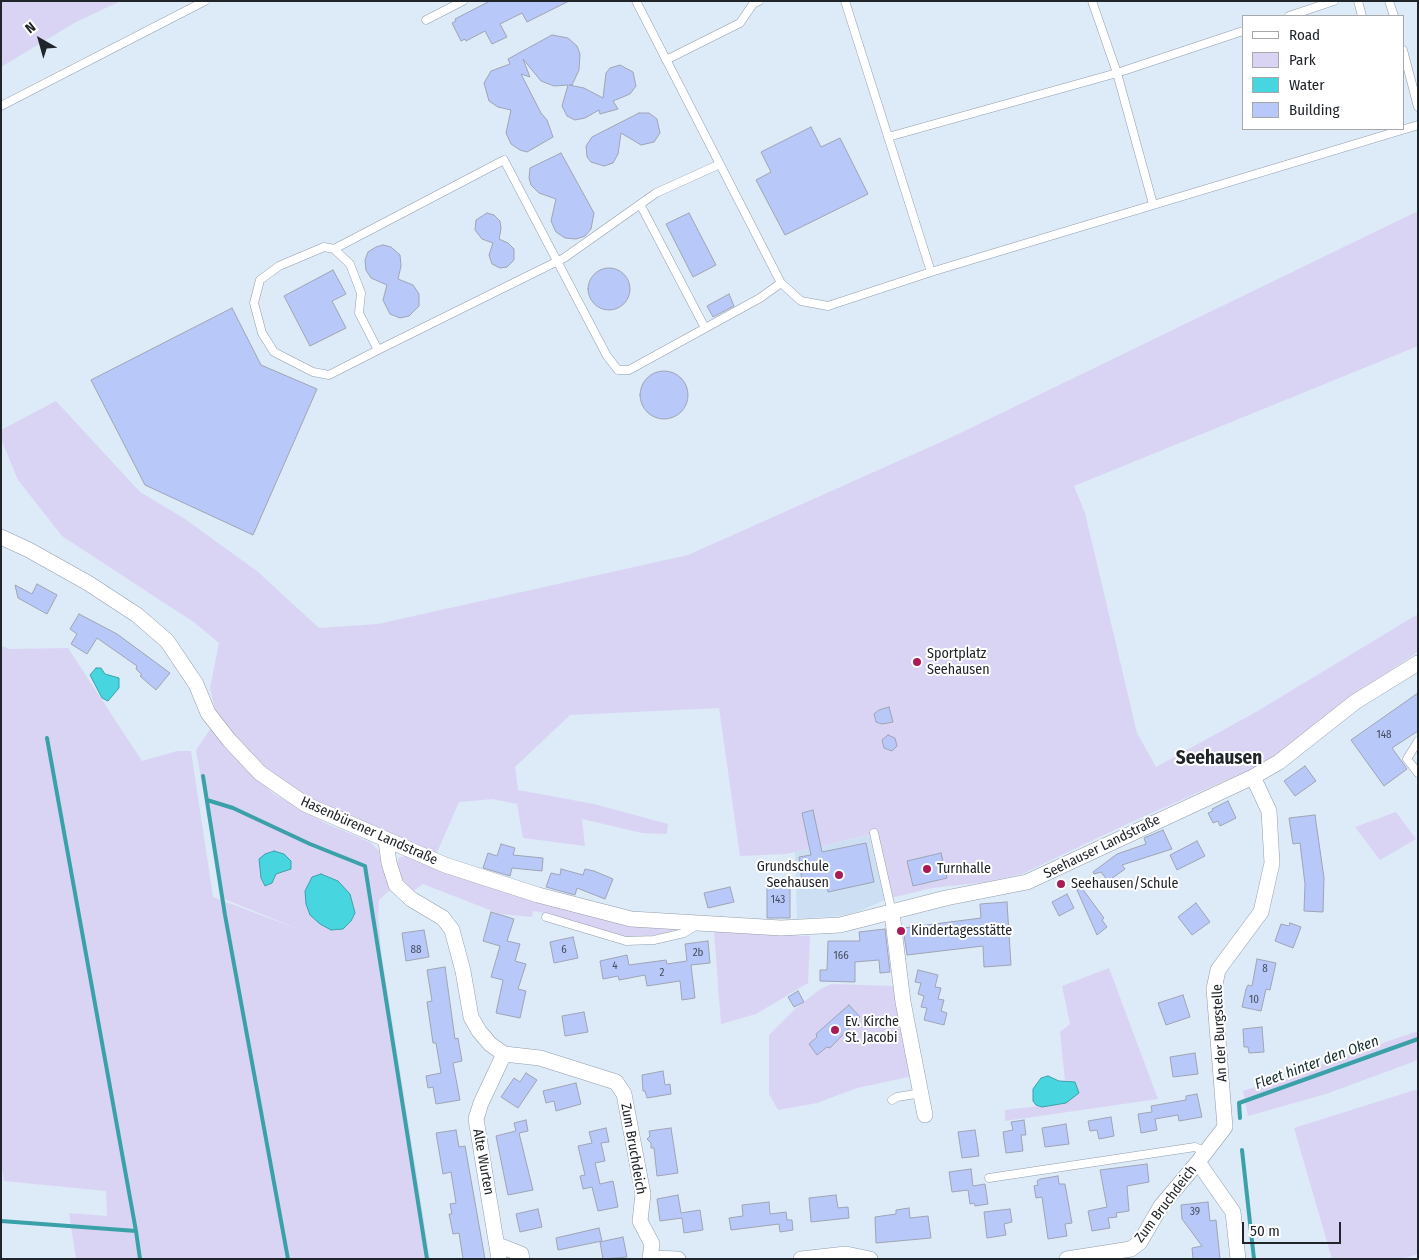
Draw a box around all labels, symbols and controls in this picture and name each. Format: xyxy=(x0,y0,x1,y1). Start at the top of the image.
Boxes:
north arrow xyxy=(15,15,65,65)
legend xyxy=(1242,15,1404,130)
text: N xyxy=(22,19,39,37)
text: Road xyxy=(1289,26,1320,44)
text: Park xyxy=(1289,51,1316,69)
text: Water xyxy=(1289,76,1324,94)
text: Building xyxy=(1289,101,1340,119)
place label: Sportplatz Seehausen xyxy=(927,646,990,679)
marker: Sportplatz Seehausen xyxy=(911,656,923,668)
house number: 148 xyxy=(1376,728,1392,742)
district label: Seehausen xyxy=(1176,748,1262,770)
street label: Hasenbürener Landstraße xyxy=(298,793,440,869)
street label: Seehauser Landstraße xyxy=(1041,811,1163,883)
place label: Grundschule Seehausen xyxy=(757,859,829,892)
place label: Turnhalle xyxy=(937,861,991,877)
marker: Turnhalle xyxy=(921,863,933,875)
marker: Grundschule Seehausen xyxy=(833,869,845,881)
place label: Seehausen/Schule xyxy=(1071,876,1178,892)
marker: Seehausen/Schule xyxy=(1055,878,1067,890)
house number: 143 xyxy=(771,893,785,907)
place label: Kindertagesstätte xyxy=(911,923,1012,939)
marker: Kindertagesstätte xyxy=(895,925,907,937)
house number: 88 xyxy=(411,943,421,957)
house number: 6 xyxy=(561,943,567,957)
house number: 2b xyxy=(693,946,703,960)
house number: 166 xyxy=(833,949,849,963)
house number: 4 xyxy=(612,959,618,973)
house number: 8 xyxy=(1262,962,1268,976)
house number: 2 xyxy=(660,966,664,980)
street label: An der Burgstelle xyxy=(1209,983,1231,1083)
house number: 10 xyxy=(1249,993,1259,1007)
place label: Ev. Kirche St. Jacobi xyxy=(845,1014,899,1046)
marker: Ev. Kirche St. Jacobi xyxy=(829,1024,841,1036)
water label: Fleet hinter den Oken xyxy=(1253,1032,1381,1094)
street label: Zum Bruchdeich xyxy=(617,1102,649,1196)
street label: Alte Wurten xyxy=(469,1128,497,1196)
street label: Zum Bruchdeich xyxy=(1132,1162,1200,1246)
house number: 39 xyxy=(1190,1205,1200,1219)
scale bar xyxy=(1244,1212,1343,1244)
text: 50 m xyxy=(1250,1222,1280,1240)

